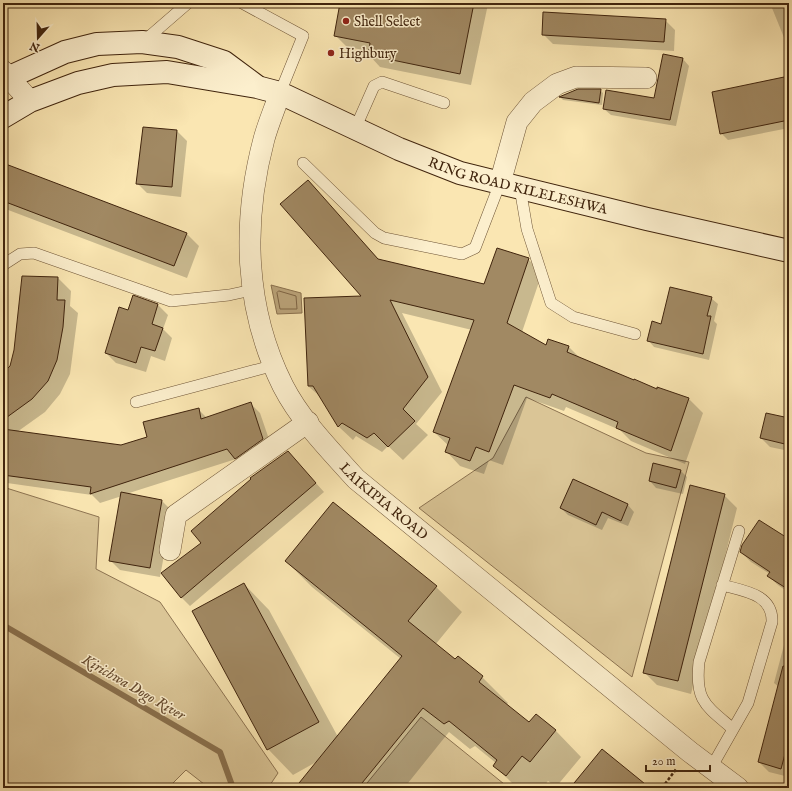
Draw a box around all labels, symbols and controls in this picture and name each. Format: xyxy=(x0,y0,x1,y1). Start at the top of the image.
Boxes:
place label: Shell Select xyxy=(354,13,421,31)
marker: Shell Select xyxy=(341,16,351,26)
north arrow xyxy=(18,18,58,58)
text: N xyxy=(28,38,43,55)
place label: Highbury xyxy=(339,45,397,63)
marker: Highbury xyxy=(326,48,336,58)
street label: RING ROAD KILELESHWA xyxy=(425,153,610,219)
street label: LAIKIPIA ROAD xyxy=(335,459,431,544)
water label: Kirichwa Dogo River xyxy=(77,650,190,726)
scale bar xyxy=(646,747,710,773)
text: 20 m xyxy=(652,754,675,769)

